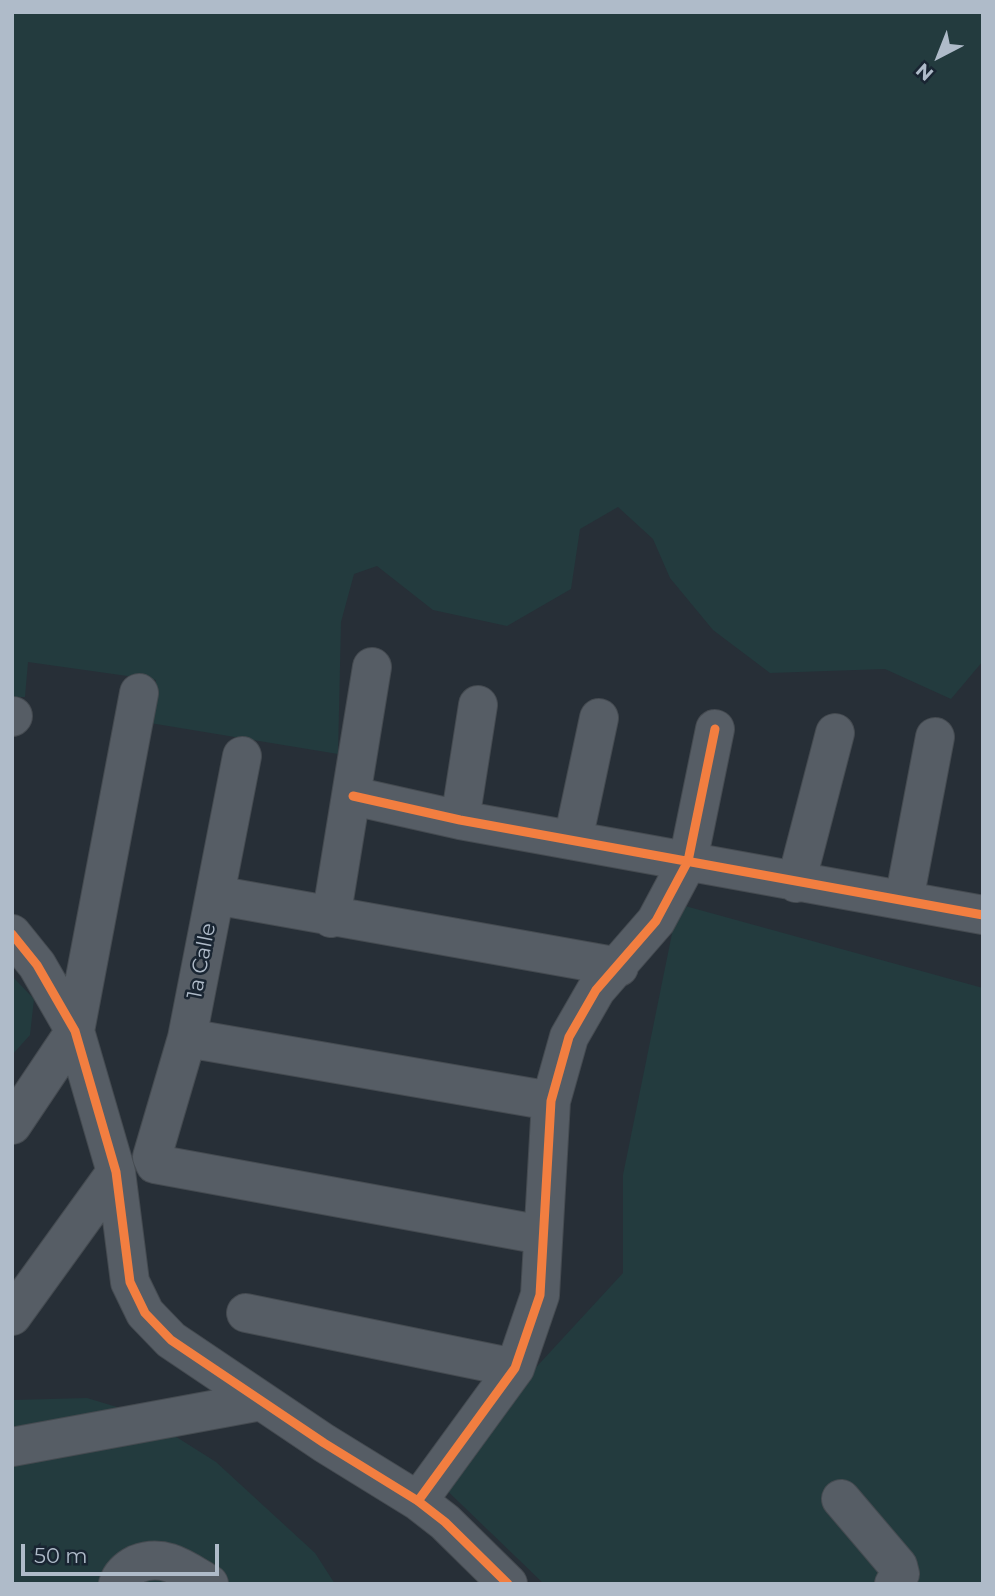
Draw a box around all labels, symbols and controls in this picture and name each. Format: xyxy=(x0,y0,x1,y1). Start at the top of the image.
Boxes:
north arrow xyxy=(904,21,974,91)
text: N xyxy=(911,58,938,86)
street label: 1a Calle xyxy=(182,921,222,1001)
scale bar xyxy=(24,1530,222,1574)
text: 50 m xyxy=(34,1543,88,1568)

